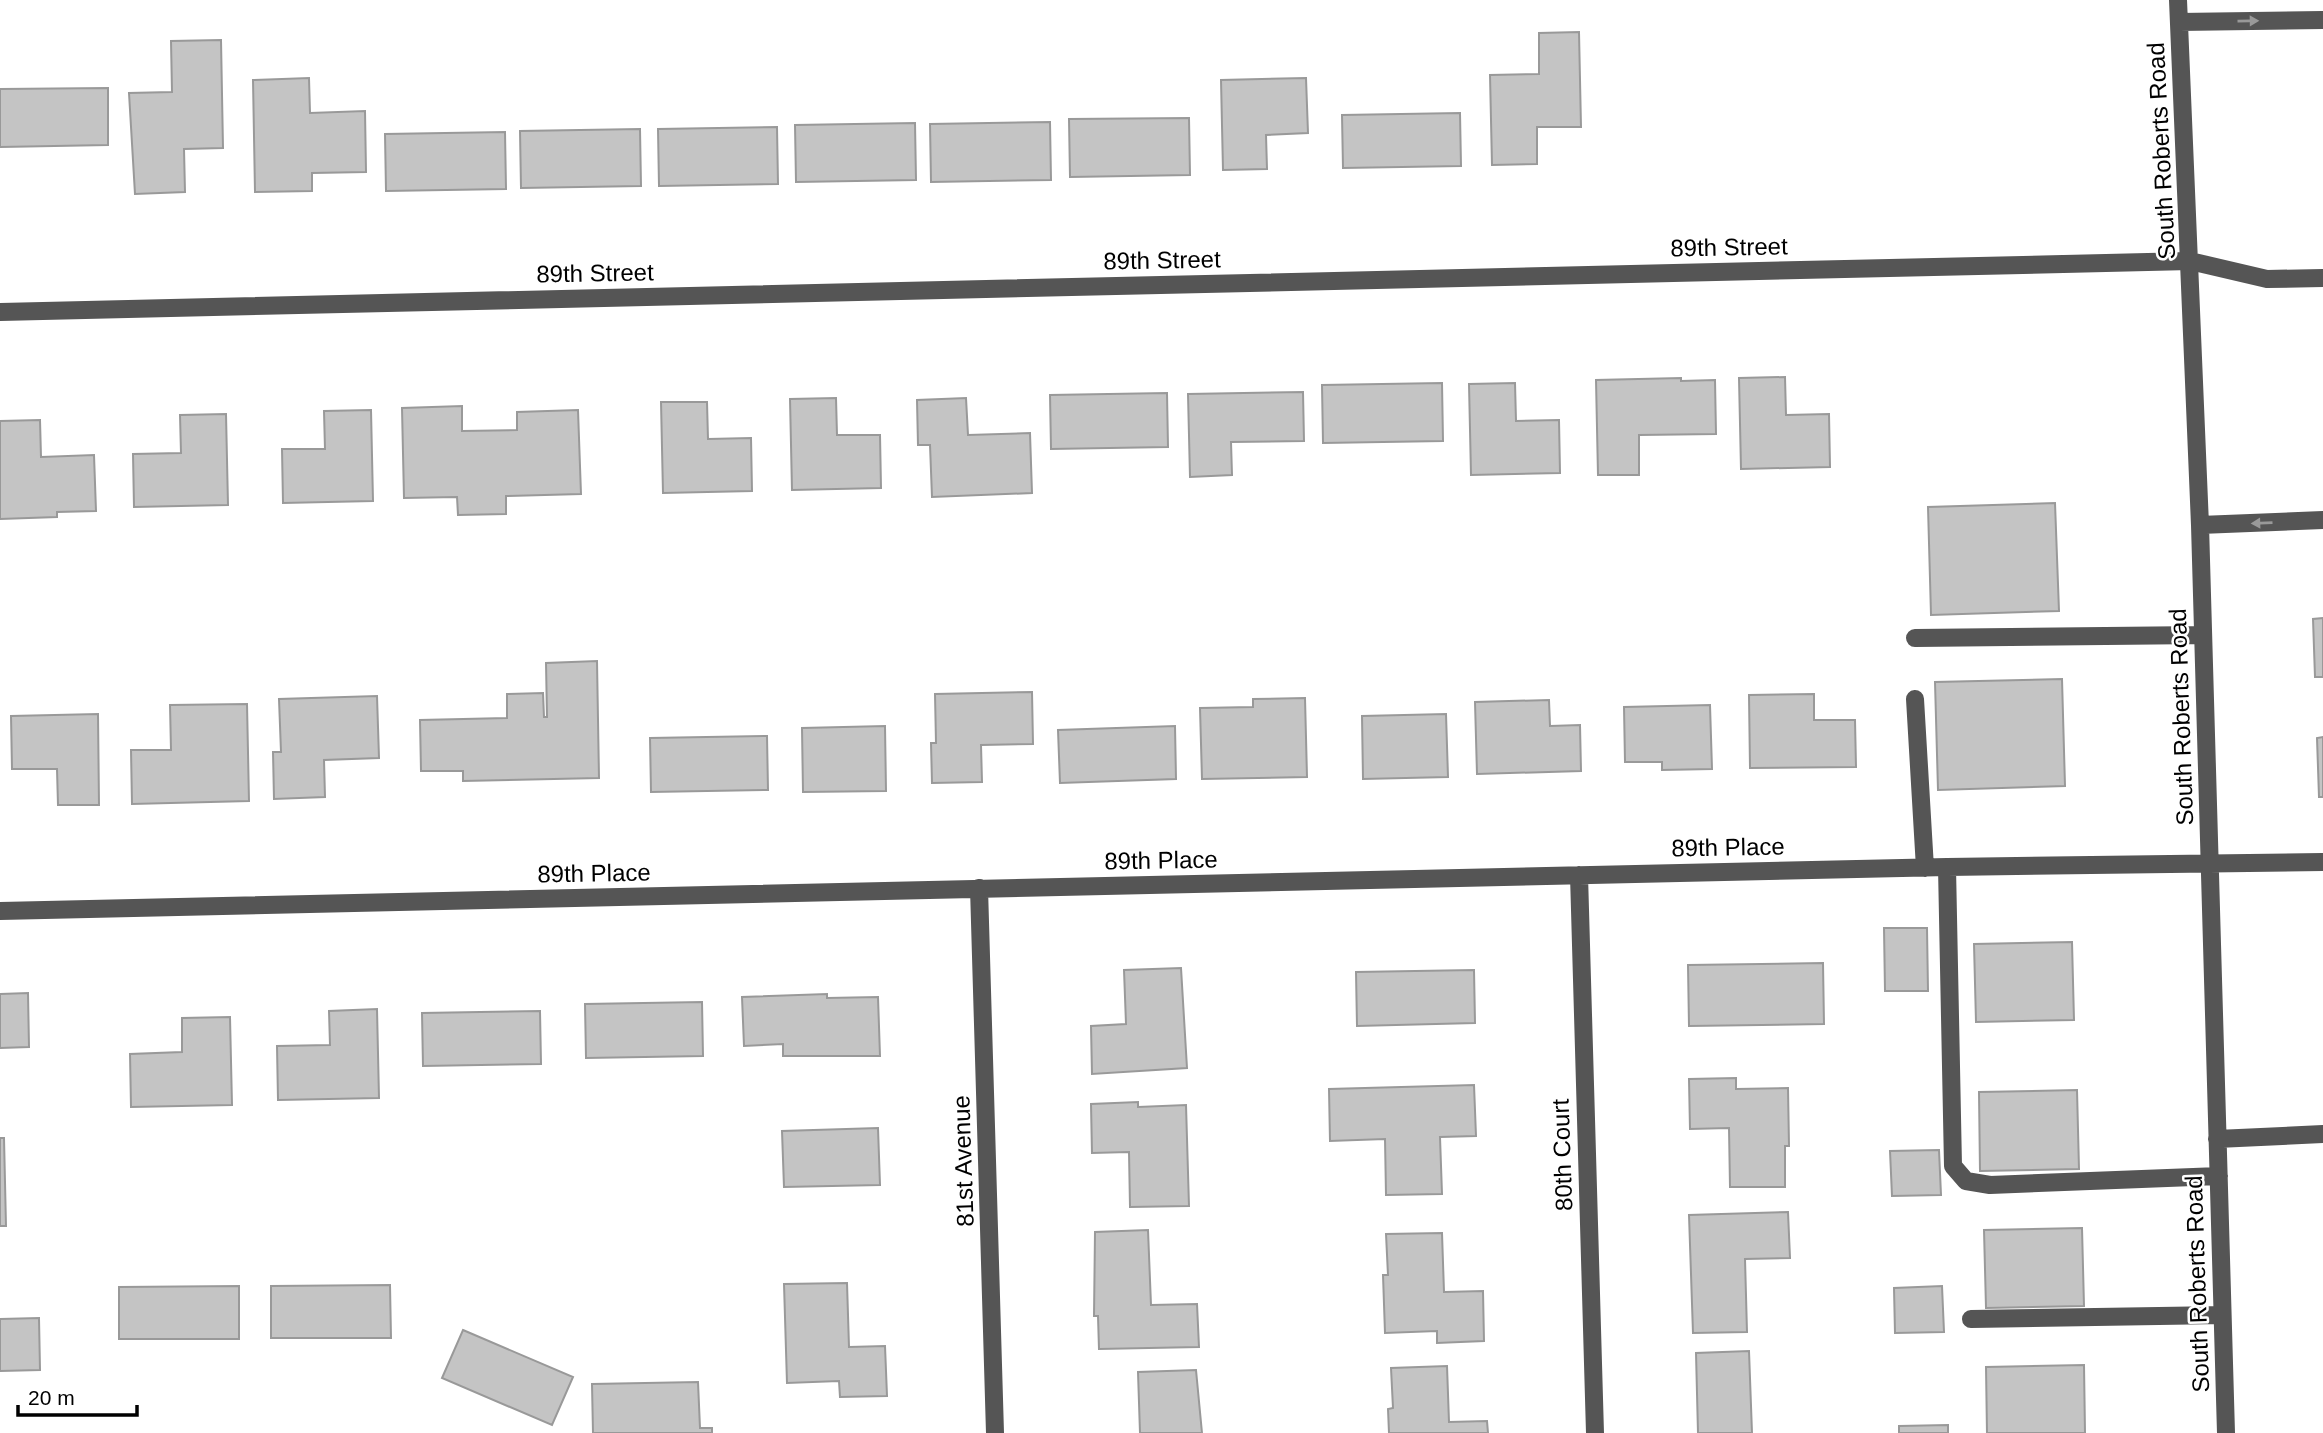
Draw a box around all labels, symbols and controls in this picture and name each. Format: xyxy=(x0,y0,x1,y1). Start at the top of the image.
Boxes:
one-way arrow xyxy=(2237,15,2259,27)
street label: South Roberts Road xyxy=(2142,42,2180,260)
street label: 89th Street xyxy=(1670,232,1788,262)
street label: 89th Street xyxy=(1103,245,1221,275)
street label: 89th Street xyxy=(536,258,654,288)
one-way arrow xyxy=(2250,517,2272,528)
street label: South Roberts Road xyxy=(2164,608,2198,826)
street label: 89th Place xyxy=(1671,833,1785,861)
street label: 89th Place xyxy=(1104,846,1218,874)
street label: 89th Place xyxy=(537,859,651,887)
street label: 81st Avenue xyxy=(947,1095,979,1227)
street label: 80th Court xyxy=(1547,1098,1577,1211)
street label: South Roberts Road xyxy=(2180,1175,2214,1393)
scale bar xyxy=(18,1374,136,1418)
text: 20 m xyxy=(28,1386,75,1409)

